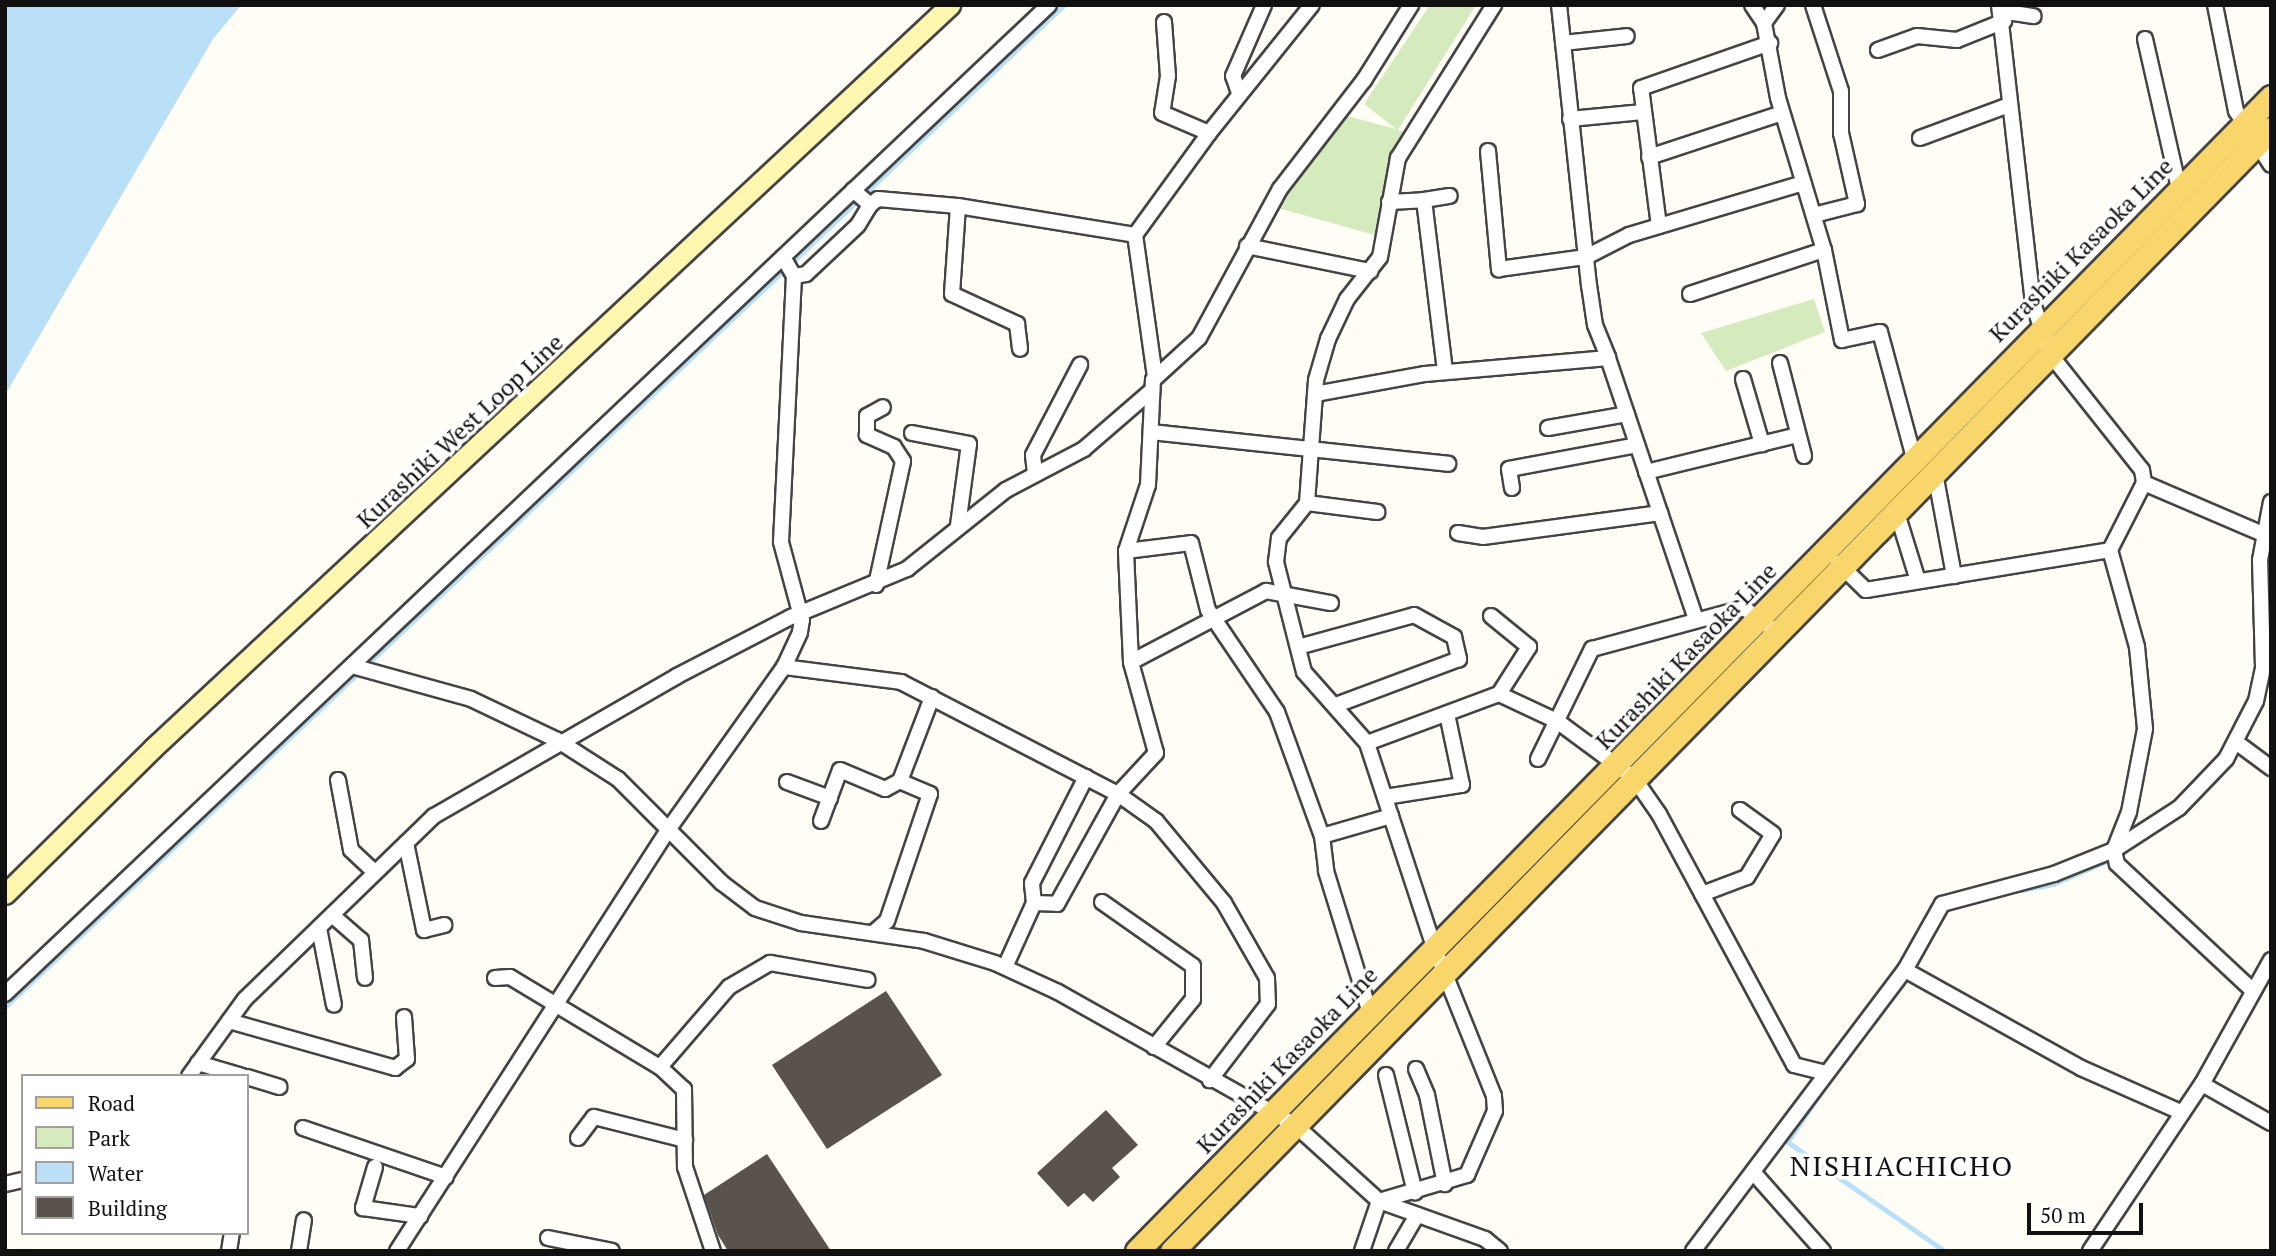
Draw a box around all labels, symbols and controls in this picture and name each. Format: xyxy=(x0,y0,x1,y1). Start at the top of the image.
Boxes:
street label: Kurashiki Kasaoka Line xyxy=(1983,152,2179,348)
street label: Kurashiki West Loop Line xyxy=(351,328,569,534)
street label: Kurashiki Kasaoka Line xyxy=(1589,557,1783,755)
street label: Kurashiki Kasaoka Line xyxy=(1190,961,1384,1159)
legend xyxy=(21,1074,248,1235)
text: Road xyxy=(88,1089,135,1117)
text: Park xyxy=(88,1124,130,1152)
district label: NISHIACHICHO xyxy=(1791,1149,2013,1183)
text: Water xyxy=(88,1159,143,1187)
scale bar xyxy=(2031,1190,2146,1234)
text: Building xyxy=(88,1194,167,1222)
text: 50 m xyxy=(2040,1201,2086,1229)

